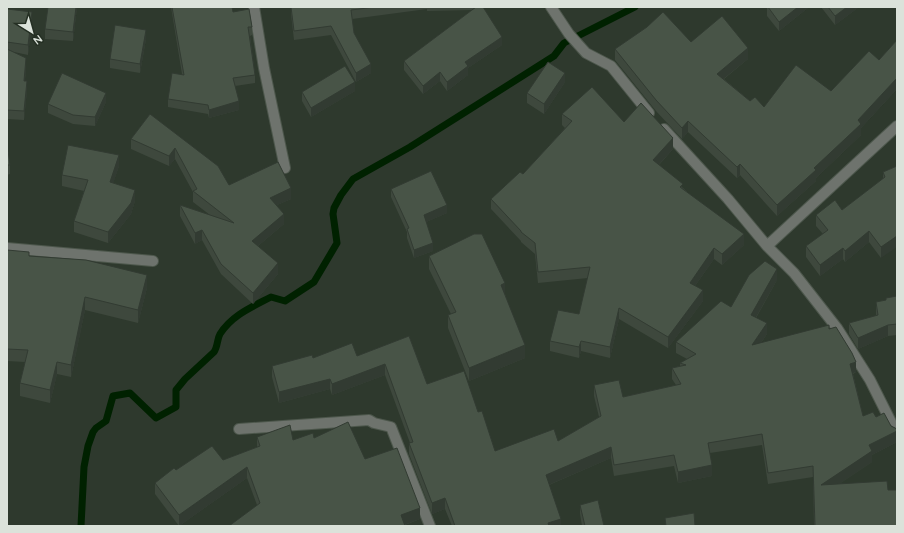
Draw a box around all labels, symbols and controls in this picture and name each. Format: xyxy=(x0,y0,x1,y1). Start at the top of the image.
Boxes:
north arrow xyxy=(12,12,52,52)
text: N xyxy=(31,32,45,48)

